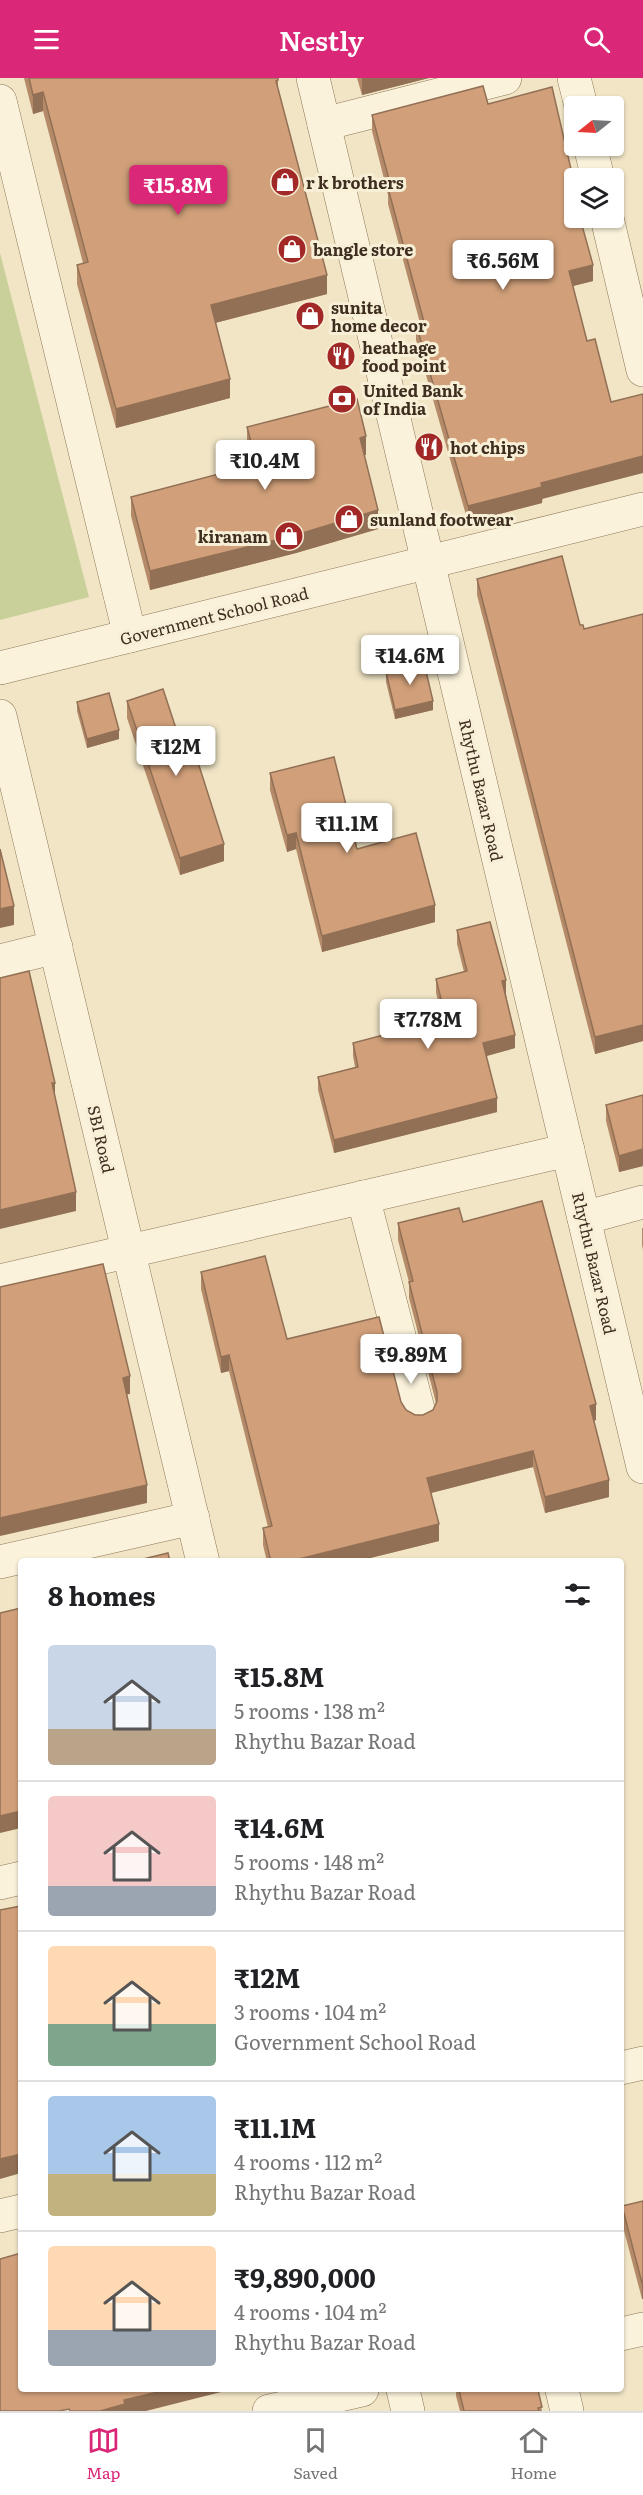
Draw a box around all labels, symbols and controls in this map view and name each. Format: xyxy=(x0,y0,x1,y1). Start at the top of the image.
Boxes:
text: Nestly xyxy=(279,19,364,59)
icon: menu xyxy=(30,23,63,56)
icon: search xyxy=(580,23,613,56)
north arrow xyxy=(564,96,624,156)
map controls xyxy=(564,96,624,228)
pin: ₹15.8M xyxy=(129,165,227,216)
shop icon: r k brothers xyxy=(269,166,301,198)
button: layers xyxy=(564,168,624,228)
text: ₹15.8M xyxy=(143,169,213,199)
place label: r k brothers xyxy=(306,170,404,194)
shop icon: bangle store xyxy=(276,233,308,265)
place label: bangle store xyxy=(313,237,413,261)
pin: ₹6.56M xyxy=(454,240,552,291)
text: ₹6.56M xyxy=(467,244,539,274)
place label: sunita home decor xyxy=(331,295,427,337)
shop icon: sunita home decor xyxy=(294,300,326,332)
place label: heathage food point xyxy=(362,335,446,377)
restaurant icon: heathage food point xyxy=(325,340,357,372)
place label: United Bank of India xyxy=(363,378,464,420)
bank icon: United Bank of India xyxy=(326,383,358,415)
restaurant icon: hot chips xyxy=(413,431,445,463)
place label: hot chips xyxy=(450,435,525,459)
pin: ₹10.4M xyxy=(216,440,314,491)
text: ₹10.4M xyxy=(230,444,300,474)
shop icon: sunland footwear xyxy=(333,503,365,535)
place label: sunland footwear xyxy=(370,507,514,531)
shop icon: kiranam xyxy=(273,520,305,552)
place label: kiranam xyxy=(198,524,268,548)
street label: Government School Road xyxy=(117,580,311,650)
pin: ₹14.6M xyxy=(361,635,459,686)
text: ₹14.6M xyxy=(375,639,445,669)
street label: Rhythu Bazar Road xyxy=(454,716,510,864)
pin: ₹12M xyxy=(140,726,212,777)
text: ₹12M xyxy=(150,730,202,760)
pin: ₹11.1M xyxy=(298,803,396,854)
text: ₹11.1M xyxy=(315,807,379,837)
pin: ₹7.78M xyxy=(379,999,477,1050)
text: ₹7.78M xyxy=(394,1003,462,1033)
street label: SBI Road xyxy=(83,1103,121,1175)
street label: Rhythu Bazar Road xyxy=(567,1189,623,1337)
pin: ₹9.89M xyxy=(362,1334,460,1385)
text: ₹9.89M xyxy=(374,1338,448,1368)
text: 8 homes xyxy=(48,1575,156,1614)
icon: filters xyxy=(561,1578,594,1611)
text: ₹15.8M xyxy=(234,1656,324,1695)
icon: home xyxy=(96,1669,168,1741)
text: 5 rooms · 138 m² xyxy=(234,1695,385,1725)
text: Rhythu Bazar Road xyxy=(234,1725,416,1755)
text: ₹14.6M xyxy=(234,1807,325,1846)
icon: home xyxy=(96,1820,168,1892)
text: 5 rooms · 148 m² xyxy=(234,1846,384,1876)
text: Rhythu Bazar Road xyxy=(234,1876,416,1906)
text: ₹12M xyxy=(234,1957,300,1996)
icon: home xyxy=(96,1970,168,2042)
text: 3 rooms · 104 m² xyxy=(234,1996,386,2026)
text: Government School Road xyxy=(234,2026,476,2056)
text: ₹11.1M xyxy=(234,2107,317,2146)
icon: home xyxy=(96,2120,168,2192)
text: 4 rooms · 112 m² xyxy=(234,2146,382,2176)
text: Rhythu Bazar Road xyxy=(234,2176,416,2206)
text: ₹9,890,000 xyxy=(234,2257,376,2296)
icon: home xyxy=(96,2270,168,2342)
text: 4 rooms · 104 m² xyxy=(234,2296,386,2326)
text: Rhythu Bazar Road xyxy=(234,2326,416,2356)
tab: Map xyxy=(86,2424,120,2484)
tab: Saved xyxy=(293,2424,338,2484)
tab: Home xyxy=(510,2424,557,2484)

